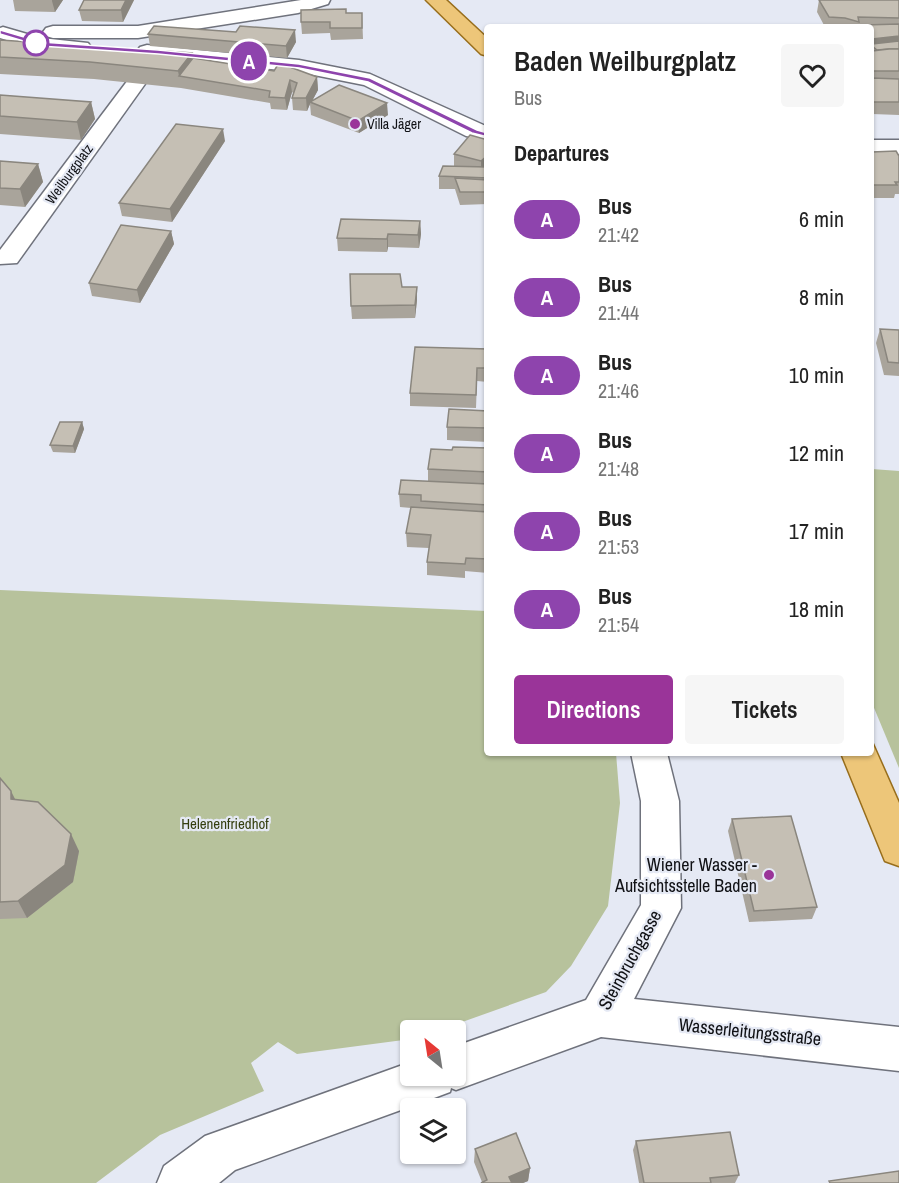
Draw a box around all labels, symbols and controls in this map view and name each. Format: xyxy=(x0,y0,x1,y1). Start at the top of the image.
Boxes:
unlabelled marker xyxy=(23,30,49,56)
line badge: A xyxy=(230,42,268,80)
text: Baden Weilburgplatz xyxy=(514,42,736,80)
button: heart xyxy=(781,44,844,107)
text: A xyxy=(243,47,255,76)
text: Bus xyxy=(514,84,542,111)
place label: Villa Jäger xyxy=(367,115,421,133)
marker: Villa Jäger xyxy=(348,117,362,131)
text: Departures xyxy=(514,138,609,168)
street label: Weilburgplatz xyxy=(41,140,97,208)
text: Bus xyxy=(598,191,632,221)
text: 6 min xyxy=(799,204,844,234)
text: A xyxy=(541,205,553,234)
text: 21:42 xyxy=(598,221,639,248)
text: Bus xyxy=(598,269,632,299)
text: 8 min xyxy=(799,282,844,312)
text: A xyxy=(541,283,553,312)
text: 21:44 xyxy=(598,299,639,326)
text: Bus xyxy=(598,347,632,377)
text: 10 min xyxy=(789,360,844,390)
text: A xyxy=(541,361,553,390)
text: 21:46 xyxy=(598,377,639,404)
text: Bus xyxy=(598,425,632,455)
text: 12 min xyxy=(789,438,844,468)
text: A xyxy=(541,439,553,468)
text: 21:48 xyxy=(598,455,639,482)
text: Bus xyxy=(598,503,632,533)
text: 17 min xyxy=(789,516,844,546)
text: A xyxy=(541,517,553,546)
text: 21:53 xyxy=(598,533,639,560)
text: Bus xyxy=(598,581,632,611)
text: 18 min xyxy=(789,594,844,624)
text: A xyxy=(541,595,553,624)
text: 21:54 xyxy=(598,611,639,638)
button: Directions xyxy=(514,675,673,744)
button: Tickets xyxy=(685,675,844,744)
park label: Helenenfriedhof xyxy=(181,813,269,834)
place label: Wiener Wasser - Aufsichtsstelle Baden xyxy=(614,852,757,898)
marker: Wiener Wasser - Aufsichtsstelle Baden xyxy=(762,868,776,882)
street label: Steinbruchgasse xyxy=(592,905,667,1014)
street label: Wasserleitungsstraße xyxy=(678,1012,822,1051)
north arrow xyxy=(400,1020,466,1086)
map controls xyxy=(400,1020,466,1164)
button: layers xyxy=(400,1098,466,1164)

